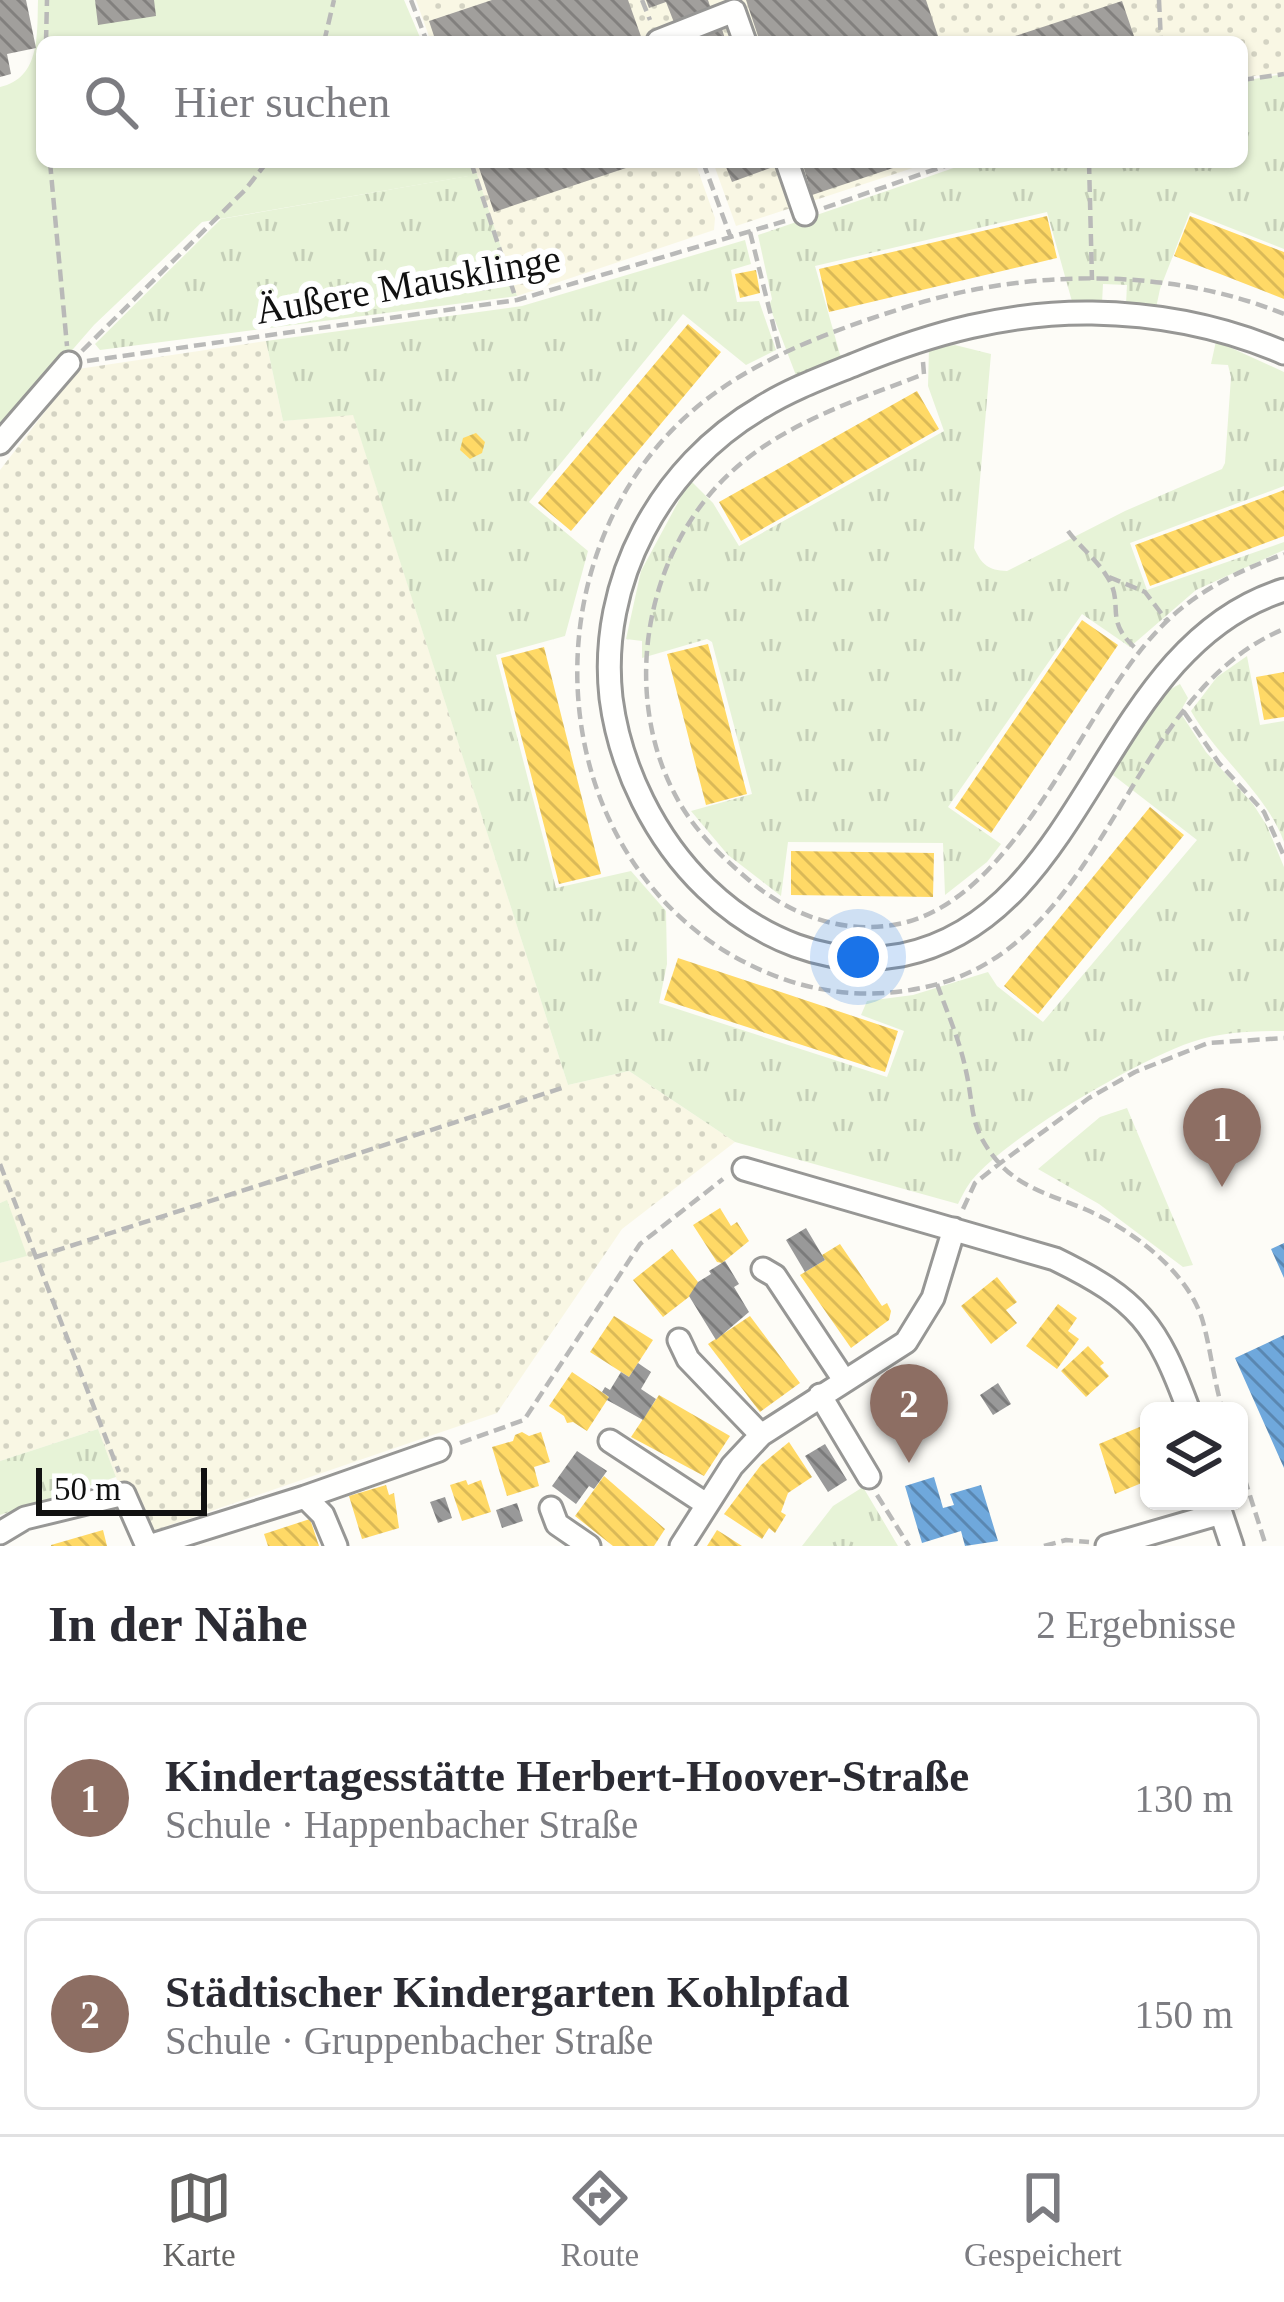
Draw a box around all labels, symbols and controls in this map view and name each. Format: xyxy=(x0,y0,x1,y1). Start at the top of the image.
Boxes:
search box xyxy=(36,36,1248,168)
icon: search xyxy=(78,69,144,135)
text: Hier suchen xyxy=(174,77,390,127)
street label: Äußere Mausklinge xyxy=(252,236,564,333)
your location xyxy=(828,927,888,987)
pin: 1 xyxy=(1183,1088,1261,1187)
pin: 2 xyxy=(870,1364,948,1463)
map controls xyxy=(1140,1402,1248,1510)
button: layers xyxy=(1140,1402,1248,1510)
scale bar xyxy=(36,1462,207,1515)
text: 50 m xyxy=(54,1471,121,1507)
text: In der Nähe xyxy=(48,1596,308,1652)
text: 2 Ergebnisse xyxy=(1036,1603,1236,1646)
text: Kindertagesstätte Herbert-Hoover-Straße xyxy=(165,1751,969,1801)
text: 1 xyxy=(80,1777,100,1820)
text: 130 m xyxy=(1134,1777,1233,1820)
text: Schule · Happenbacher Straße xyxy=(165,1803,638,1846)
text: Städtischer Kindergarten Kohlpfad xyxy=(165,1967,849,2017)
text: 2 xyxy=(80,1993,100,2036)
text: 150 m xyxy=(1134,1993,1233,2036)
text: Schule · Gruppenbacher Straße xyxy=(165,2019,653,2062)
tab: Karte xyxy=(162,2165,236,2274)
tab: Route xyxy=(560,2165,639,2274)
tab: Gespeichert xyxy=(964,2165,1122,2274)

